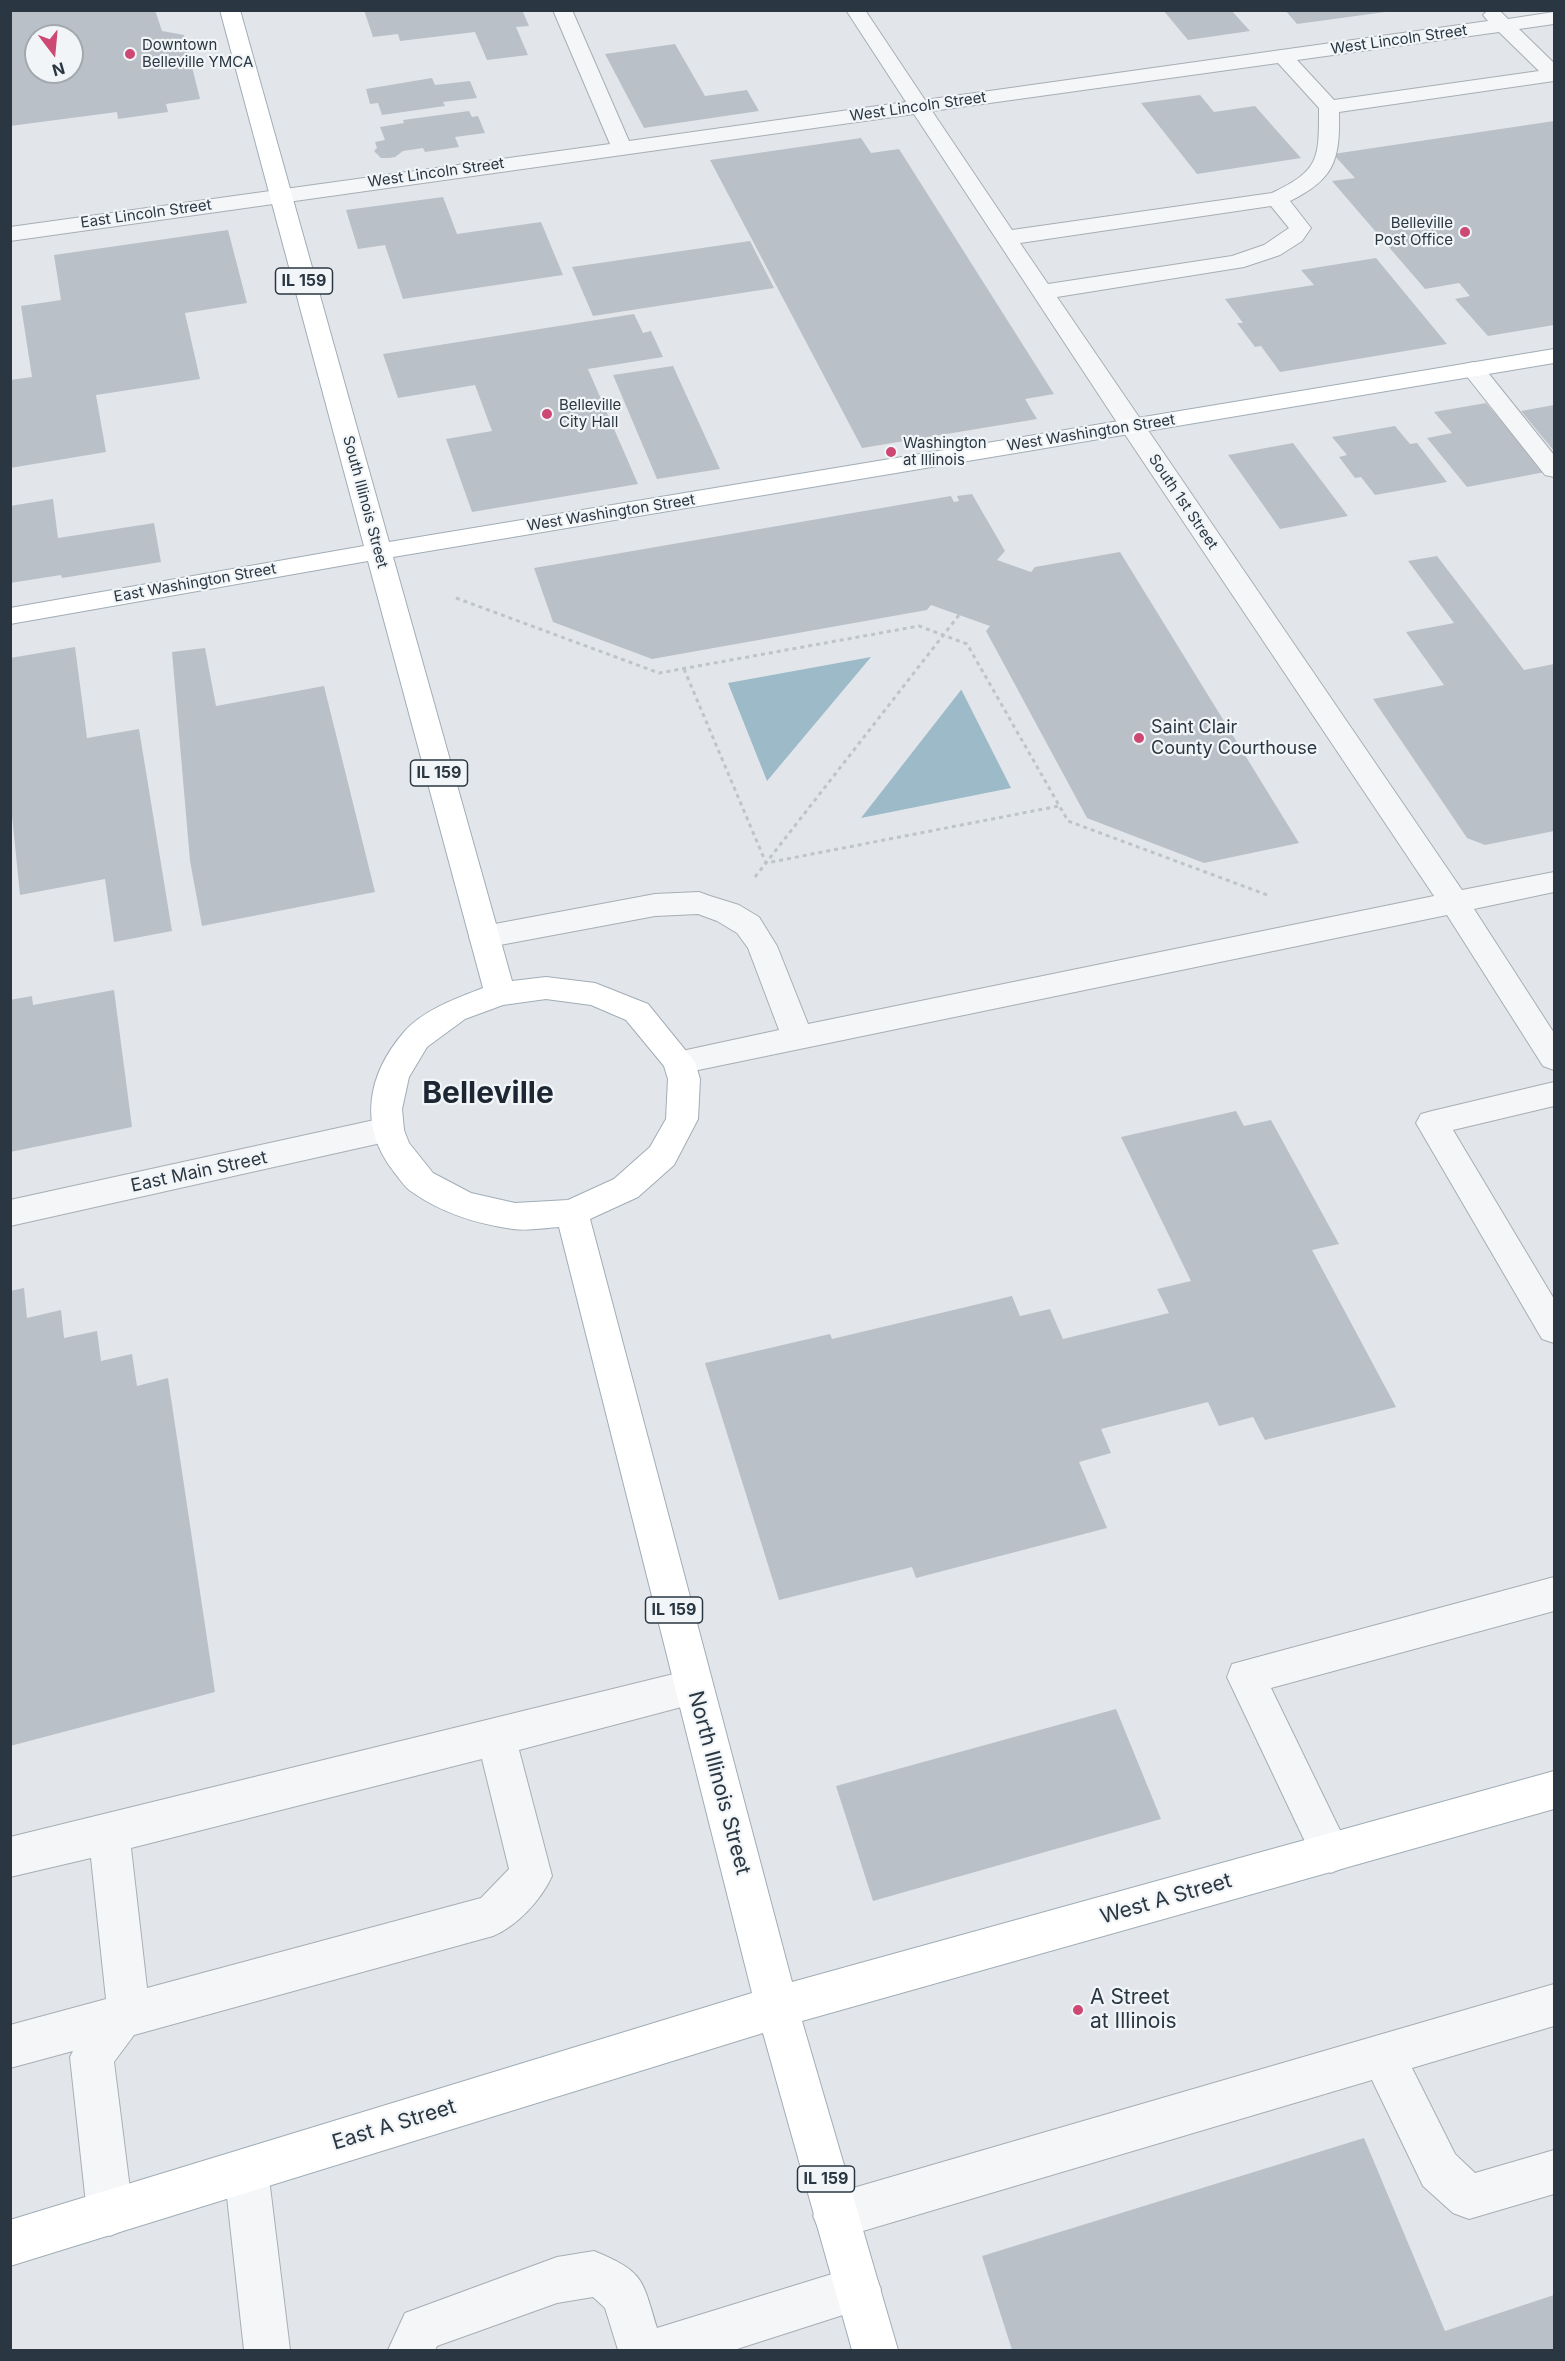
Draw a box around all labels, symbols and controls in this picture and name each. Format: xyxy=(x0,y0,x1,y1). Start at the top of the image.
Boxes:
street label: West Lincoln Street xyxy=(1330,22,1468,58)
north arrow xyxy=(24,24,84,84)
place label: Downtown Belleville YMCA xyxy=(142,36,253,71)
marker: Downtown Belleville YMCA xyxy=(123,47,137,61)
text: N xyxy=(50,58,67,81)
street label: West Lincoln Street xyxy=(849,89,987,125)
street label: West Lincoln Street xyxy=(367,155,505,191)
street label: East Lincoln Street xyxy=(79,196,213,232)
place label: Belleville Post Office xyxy=(1375,214,1453,249)
marker: Belleville Post Office xyxy=(1458,225,1472,239)
road number: IL 159 xyxy=(276,268,332,294)
place label: Belleville City Hall xyxy=(559,396,621,431)
marker: Belleville City Hall xyxy=(540,407,554,421)
street label: West Washington Street xyxy=(1006,411,1176,455)
street label: South Illinois Street xyxy=(339,434,391,570)
place label: Washington at Illinois xyxy=(903,434,987,469)
marker: Washington at Illinois xyxy=(884,445,898,459)
street label: South 1st Street xyxy=(1145,451,1221,553)
street label: West Washington Street xyxy=(526,491,696,535)
street label: East Washington Street xyxy=(112,560,278,606)
place label: Saint Clair County Courthouse xyxy=(1151,717,1317,760)
marker: Saint Clair County Courthouse xyxy=(1132,731,1146,745)
road number: IL 159 xyxy=(410,760,468,786)
district label: Belleville xyxy=(422,1076,554,1112)
street label: East Main Street xyxy=(129,1147,269,1197)
road number: IL 159 xyxy=(646,1597,702,1623)
street label: North Illinois Street xyxy=(682,1688,756,1878)
street label: West A Street xyxy=(1097,1868,1235,1930)
place label: A Street at Illinois xyxy=(1090,1985,1177,2035)
marker: A Street at Illinois xyxy=(1071,2003,1085,2017)
street label: East A Street xyxy=(329,2094,459,2156)
road number: IL 159 xyxy=(798,2166,854,2192)

